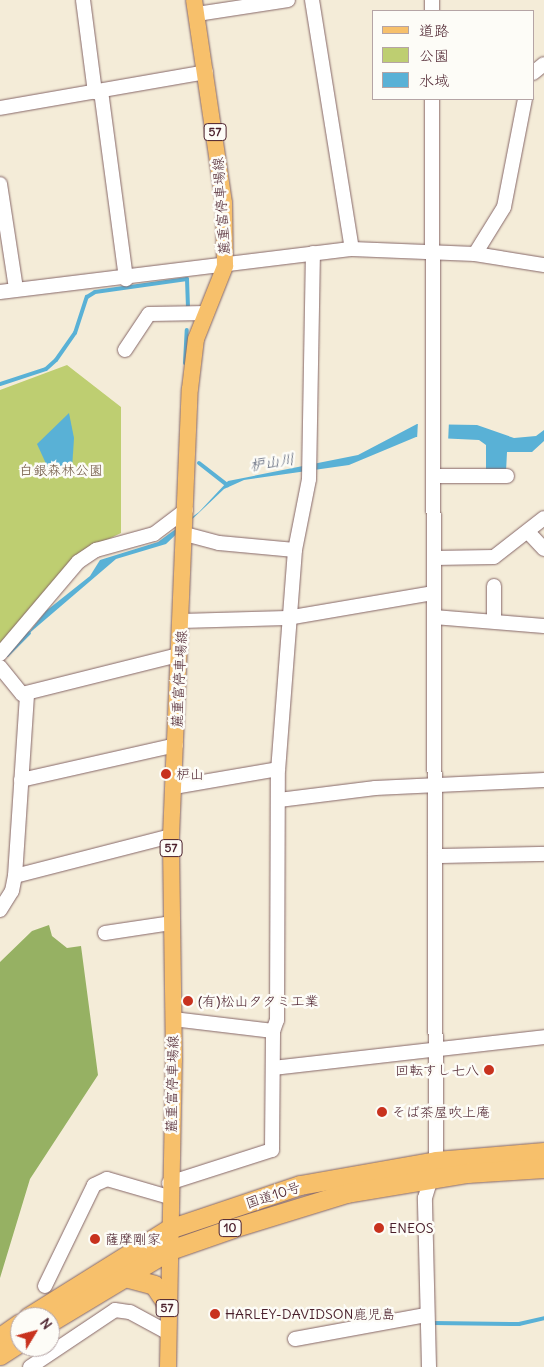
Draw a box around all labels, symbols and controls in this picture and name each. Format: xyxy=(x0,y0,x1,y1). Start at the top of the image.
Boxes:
legend xyxy=(372,10,534,100)
text: 道路 xyxy=(419,21,449,40)
text: 公園 xyxy=(419,46,449,65)
text: 水域 xyxy=(419,71,449,90)
road number: 57 xyxy=(202,122,228,142)
street label: 麓重富停車場線 xyxy=(209,157,233,255)
water label: 枦山川 xyxy=(248,450,296,474)
park label: 白銀森林公園 xyxy=(19,462,103,478)
street label: 麓重富停車場線 xyxy=(168,630,190,728)
place label: 枦山 xyxy=(176,766,204,782)
marker: 枦山 xyxy=(160,768,172,780)
road number: 57 xyxy=(158,838,184,858)
place label: (有)松山タタミ工業 xyxy=(198,993,318,1009)
marker: (有)松山タタミ工業 xyxy=(182,995,194,1007)
street label: 麓重富停車場線 xyxy=(163,1035,181,1133)
place label: 回転すし七八 xyxy=(395,1062,479,1078)
marker: 回転すし七八 xyxy=(483,1064,495,1076)
place label: そば茶屋吹上庵 xyxy=(392,1104,490,1120)
marker: そば茶屋吹上庵 xyxy=(376,1106,388,1118)
street label: 国道10号 xyxy=(243,1178,303,1212)
road number: 10 xyxy=(218,1218,242,1238)
place label: ENEOS xyxy=(389,1220,434,1236)
marker: ENEOS xyxy=(373,1222,385,1234)
place label: 薩摩剛家 xyxy=(105,1231,161,1247)
marker: 薩摩剛家 xyxy=(89,1233,101,1245)
road number: 57 xyxy=(154,1299,180,1318)
place label: HARLEY-DAVIDSON鹿児島 xyxy=(225,1306,395,1322)
north arrow xyxy=(10,1307,60,1357)
marker: HARLEY-DAVIDSON鹿児島 xyxy=(209,1308,221,1320)
text: N xyxy=(36,1314,56,1333)

